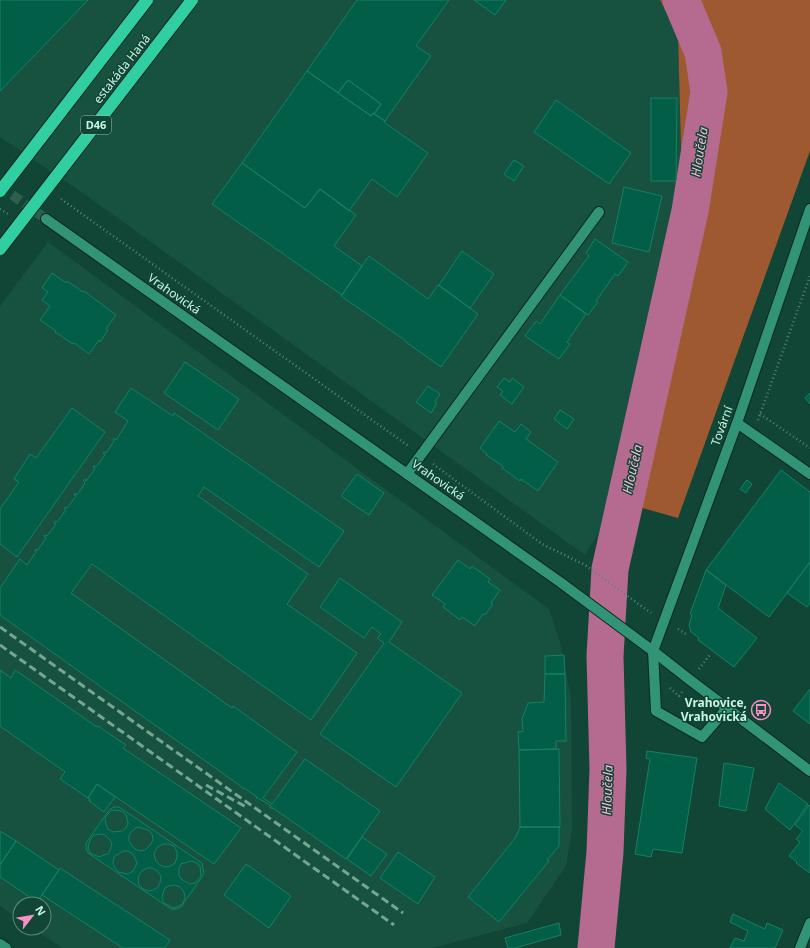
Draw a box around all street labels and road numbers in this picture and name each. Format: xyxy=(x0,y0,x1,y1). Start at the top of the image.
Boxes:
street label: estakáda Haná xyxy=(89,30,154,107)
road number: D46 xyxy=(81,116,111,134)
street label: Vrahovická xyxy=(144,269,204,318)
street label: Tovární xyxy=(707,403,737,448)
street label: Vrahovická xyxy=(408,455,468,504)

